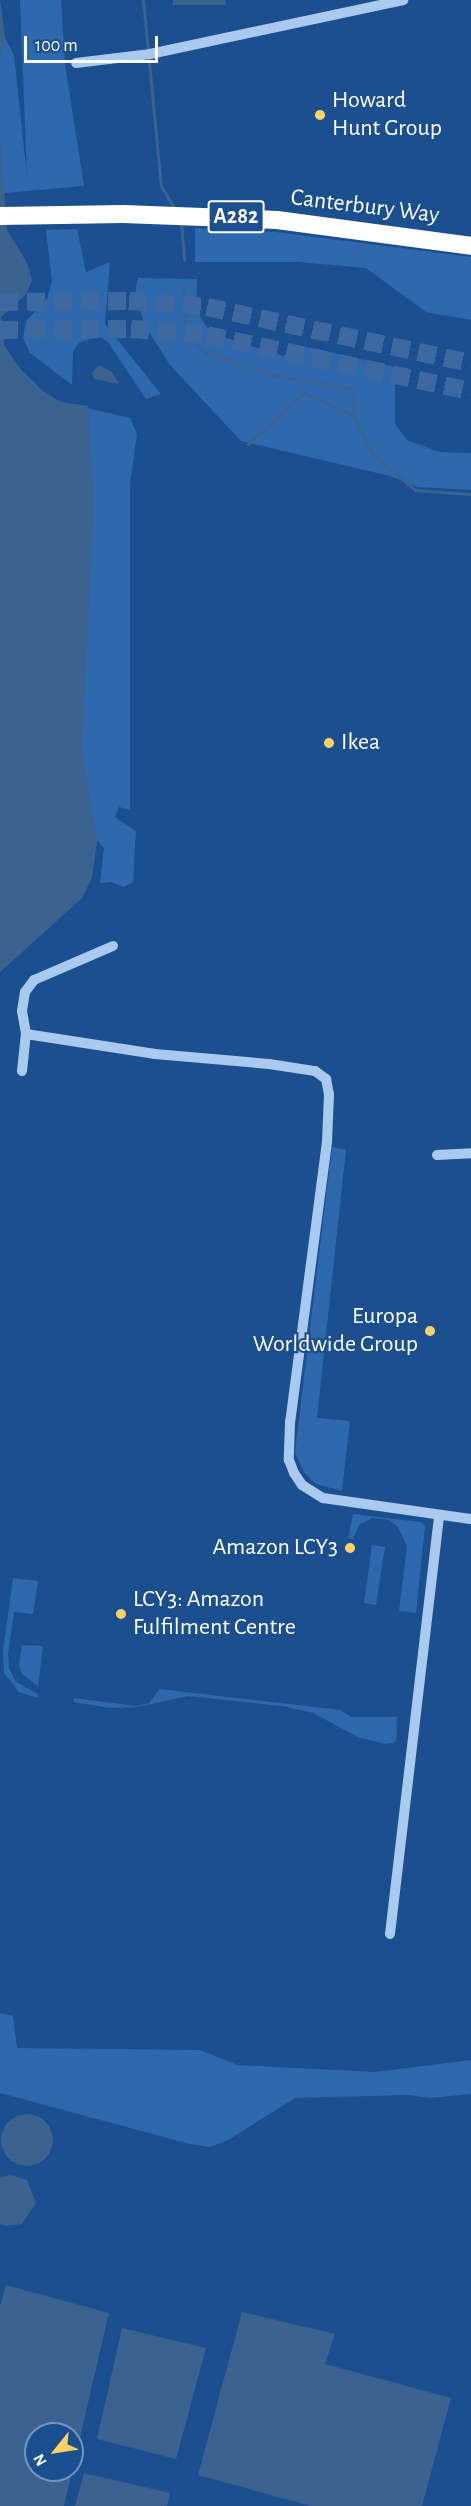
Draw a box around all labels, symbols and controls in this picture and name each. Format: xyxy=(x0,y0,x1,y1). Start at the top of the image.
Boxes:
scale bar xyxy=(27,24,160,62)
text: 100 m xyxy=(35,37,78,55)
place label: Howard Hunt Group xyxy=(332,87,442,143)
marker: Howard Hunt Group xyxy=(313,108,327,122)
street label: Canterbury Way xyxy=(289,184,441,230)
road number: A282 xyxy=(208,198,264,236)
place label: Ikea xyxy=(341,729,380,757)
marker: Ikea xyxy=(322,736,336,750)
place label: Europa Worldwide Group xyxy=(253,1303,418,1359)
marker: Europa Worldwide Group xyxy=(423,1324,437,1338)
place label: Amazon LCY3 xyxy=(212,1534,338,1562)
marker: Amazon LCY3 xyxy=(343,1541,357,1555)
place label: LCY3: Amazon Fulfilment Centre xyxy=(133,1586,296,1642)
marker: LCY3: Amazon Fulfilment Centre xyxy=(114,1607,128,1621)
north arrow xyxy=(24,2422,84,2482)
text: N xyxy=(30,2451,50,2469)

